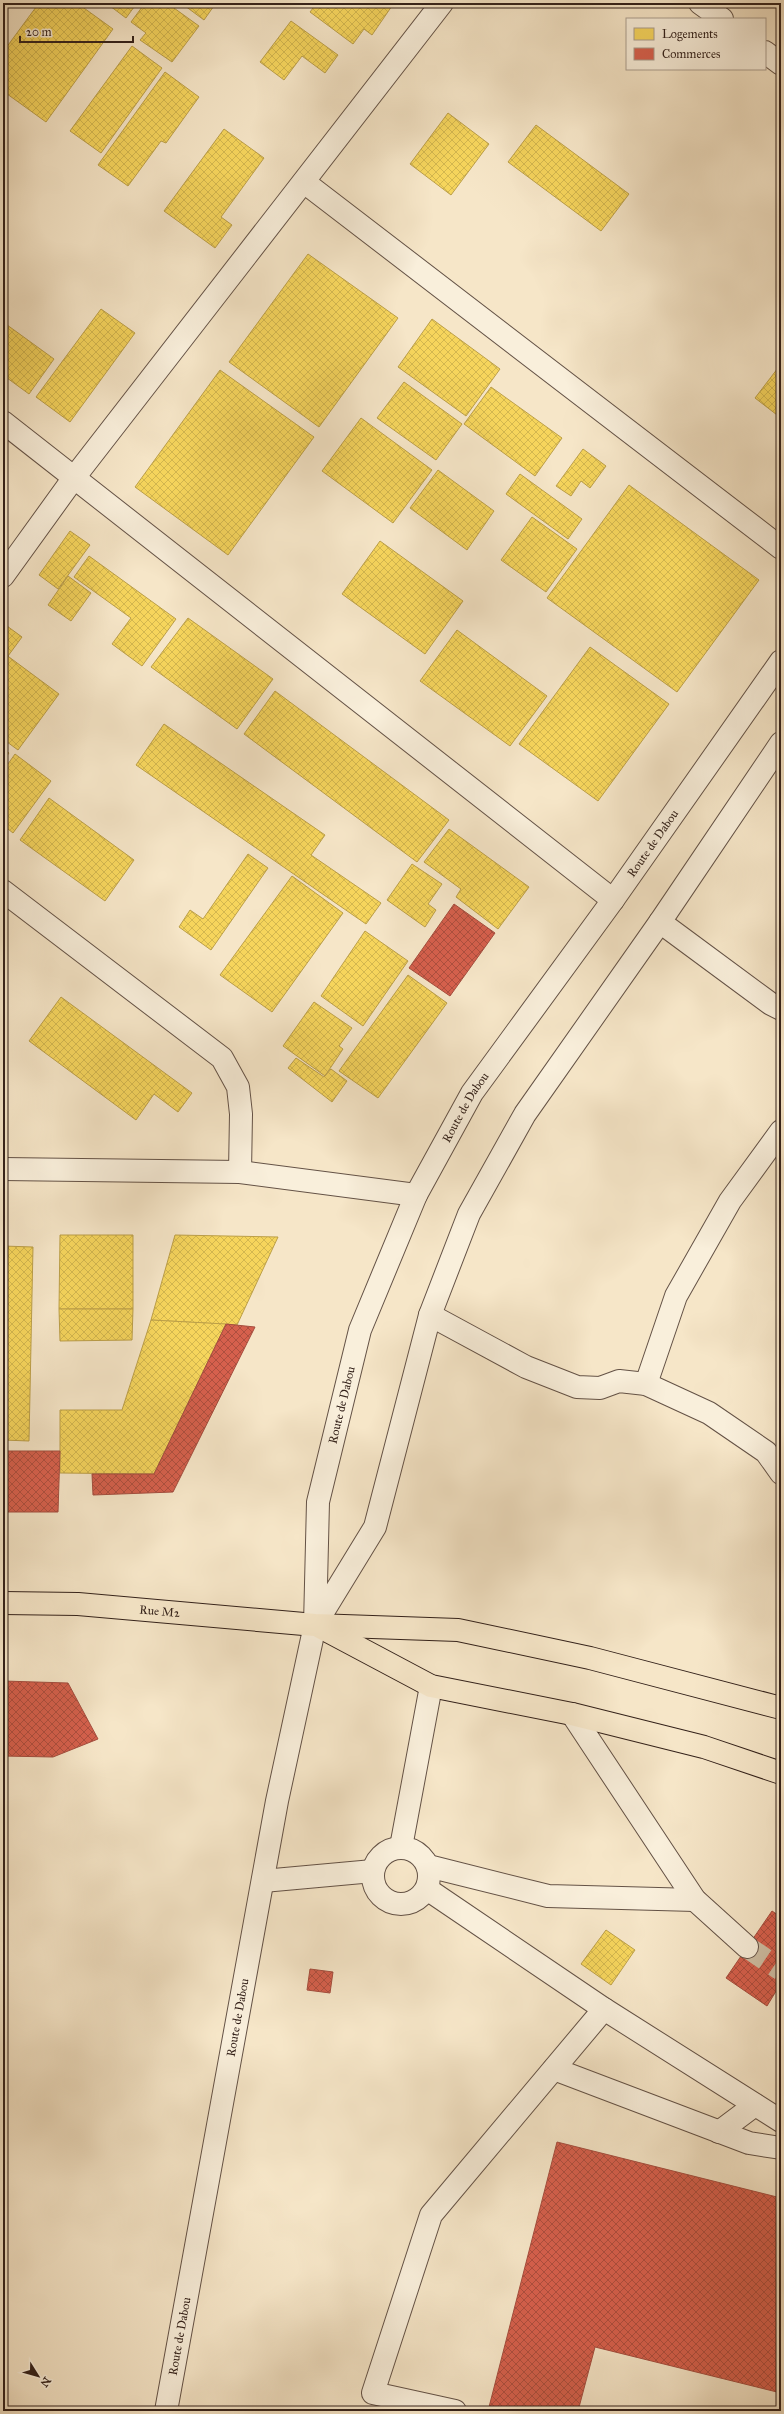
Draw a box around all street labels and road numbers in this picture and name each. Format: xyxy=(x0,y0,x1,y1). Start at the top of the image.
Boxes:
street label: Route de Dabou xyxy=(624,806,682,880)
street label: Route de Dabou xyxy=(439,1069,492,1145)
street label: Route de Dabou xyxy=(325,1364,358,1445)
street label: Rue M2 xyxy=(139,1602,181,1620)
street label: Route de Dabou xyxy=(224,1977,252,2058)
street label: Route de Dabou xyxy=(166,2295,194,2376)

